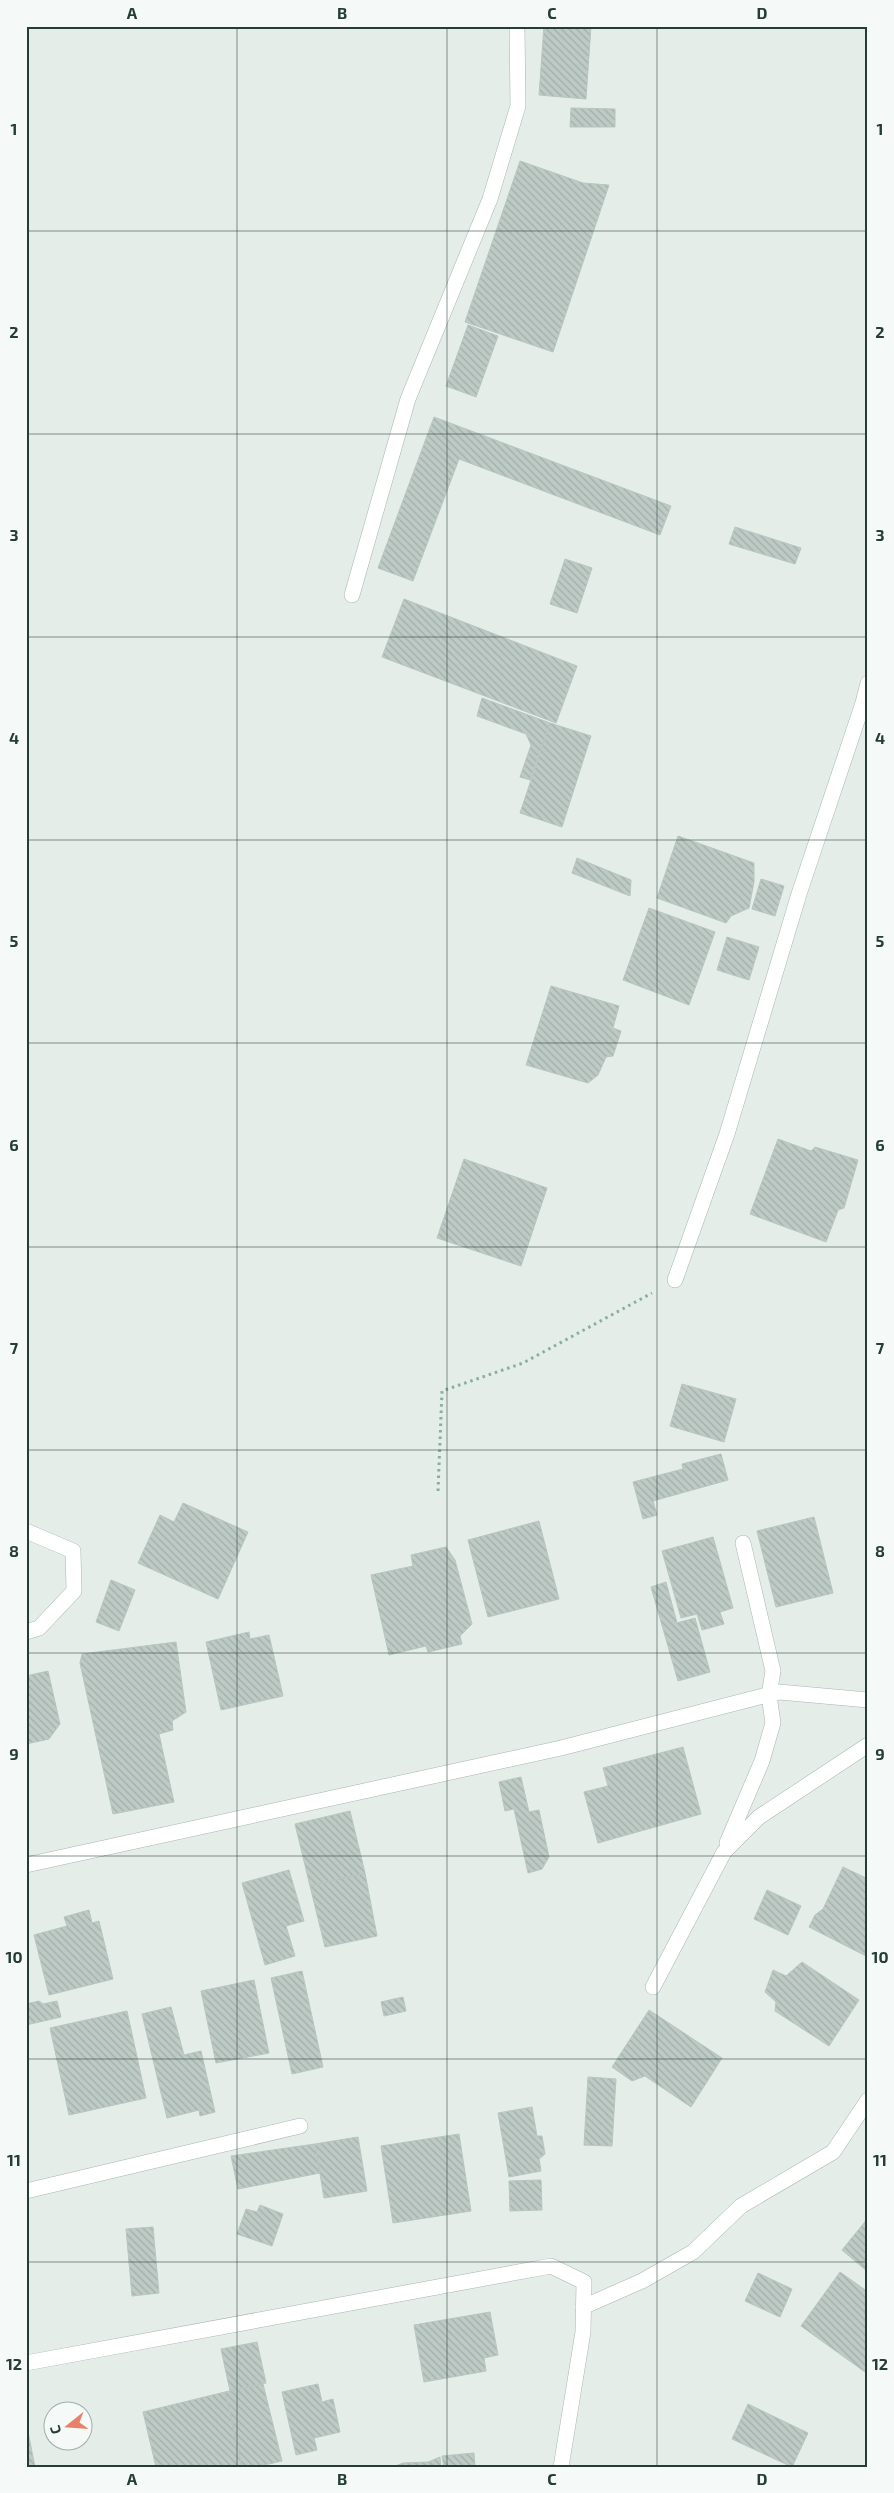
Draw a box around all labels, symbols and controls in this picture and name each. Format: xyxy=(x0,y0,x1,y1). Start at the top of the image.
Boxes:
text: A xyxy=(127,3,138,22)
text: B xyxy=(337,3,347,22)
text: C xyxy=(547,3,557,22)
text: D xyxy=(757,3,768,22)
text: 1 xyxy=(11,119,17,138)
text: 1 xyxy=(877,119,883,138)
text: 2 xyxy=(9,322,19,341)
text: 2 xyxy=(875,322,885,341)
text: 3 xyxy=(9,525,19,544)
text: 3 xyxy=(875,525,885,544)
text: 4 xyxy=(9,728,19,747)
text: 4 xyxy=(875,728,885,747)
text: 5 xyxy=(10,931,19,950)
text: 5 xyxy=(876,931,885,950)
text: 6 xyxy=(9,1135,19,1154)
text: 6 xyxy=(875,1135,885,1154)
text: 7 xyxy=(10,1338,19,1357)
text: 7 xyxy=(876,1338,885,1357)
text: 8 xyxy=(9,1541,19,1560)
text: 8 xyxy=(875,1541,885,1560)
text: 9 xyxy=(9,1744,19,1763)
text: 9 xyxy=(875,1744,885,1763)
text: 10 xyxy=(5,1947,23,1966)
text: 10 xyxy=(871,1947,889,1966)
text: 11 xyxy=(7,2150,21,2169)
text: 11 xyxy=(873,2150,887,2169)
text: 12 xyxy=(6,2354,22,2373)
text: 12 xyxy=(872,2354,888,2373)
north arrow xyxy=(42,2400,92,2450)
text: С xyxy=(46,2424,64,2436)
text: A xyxy=(127,2469,138,2488)
text: B xyxy=(337,2469,347,2488)
text: C xyxy=(547,2469,557,2488)
text: D xyxy=(757,2469,768,2488)

